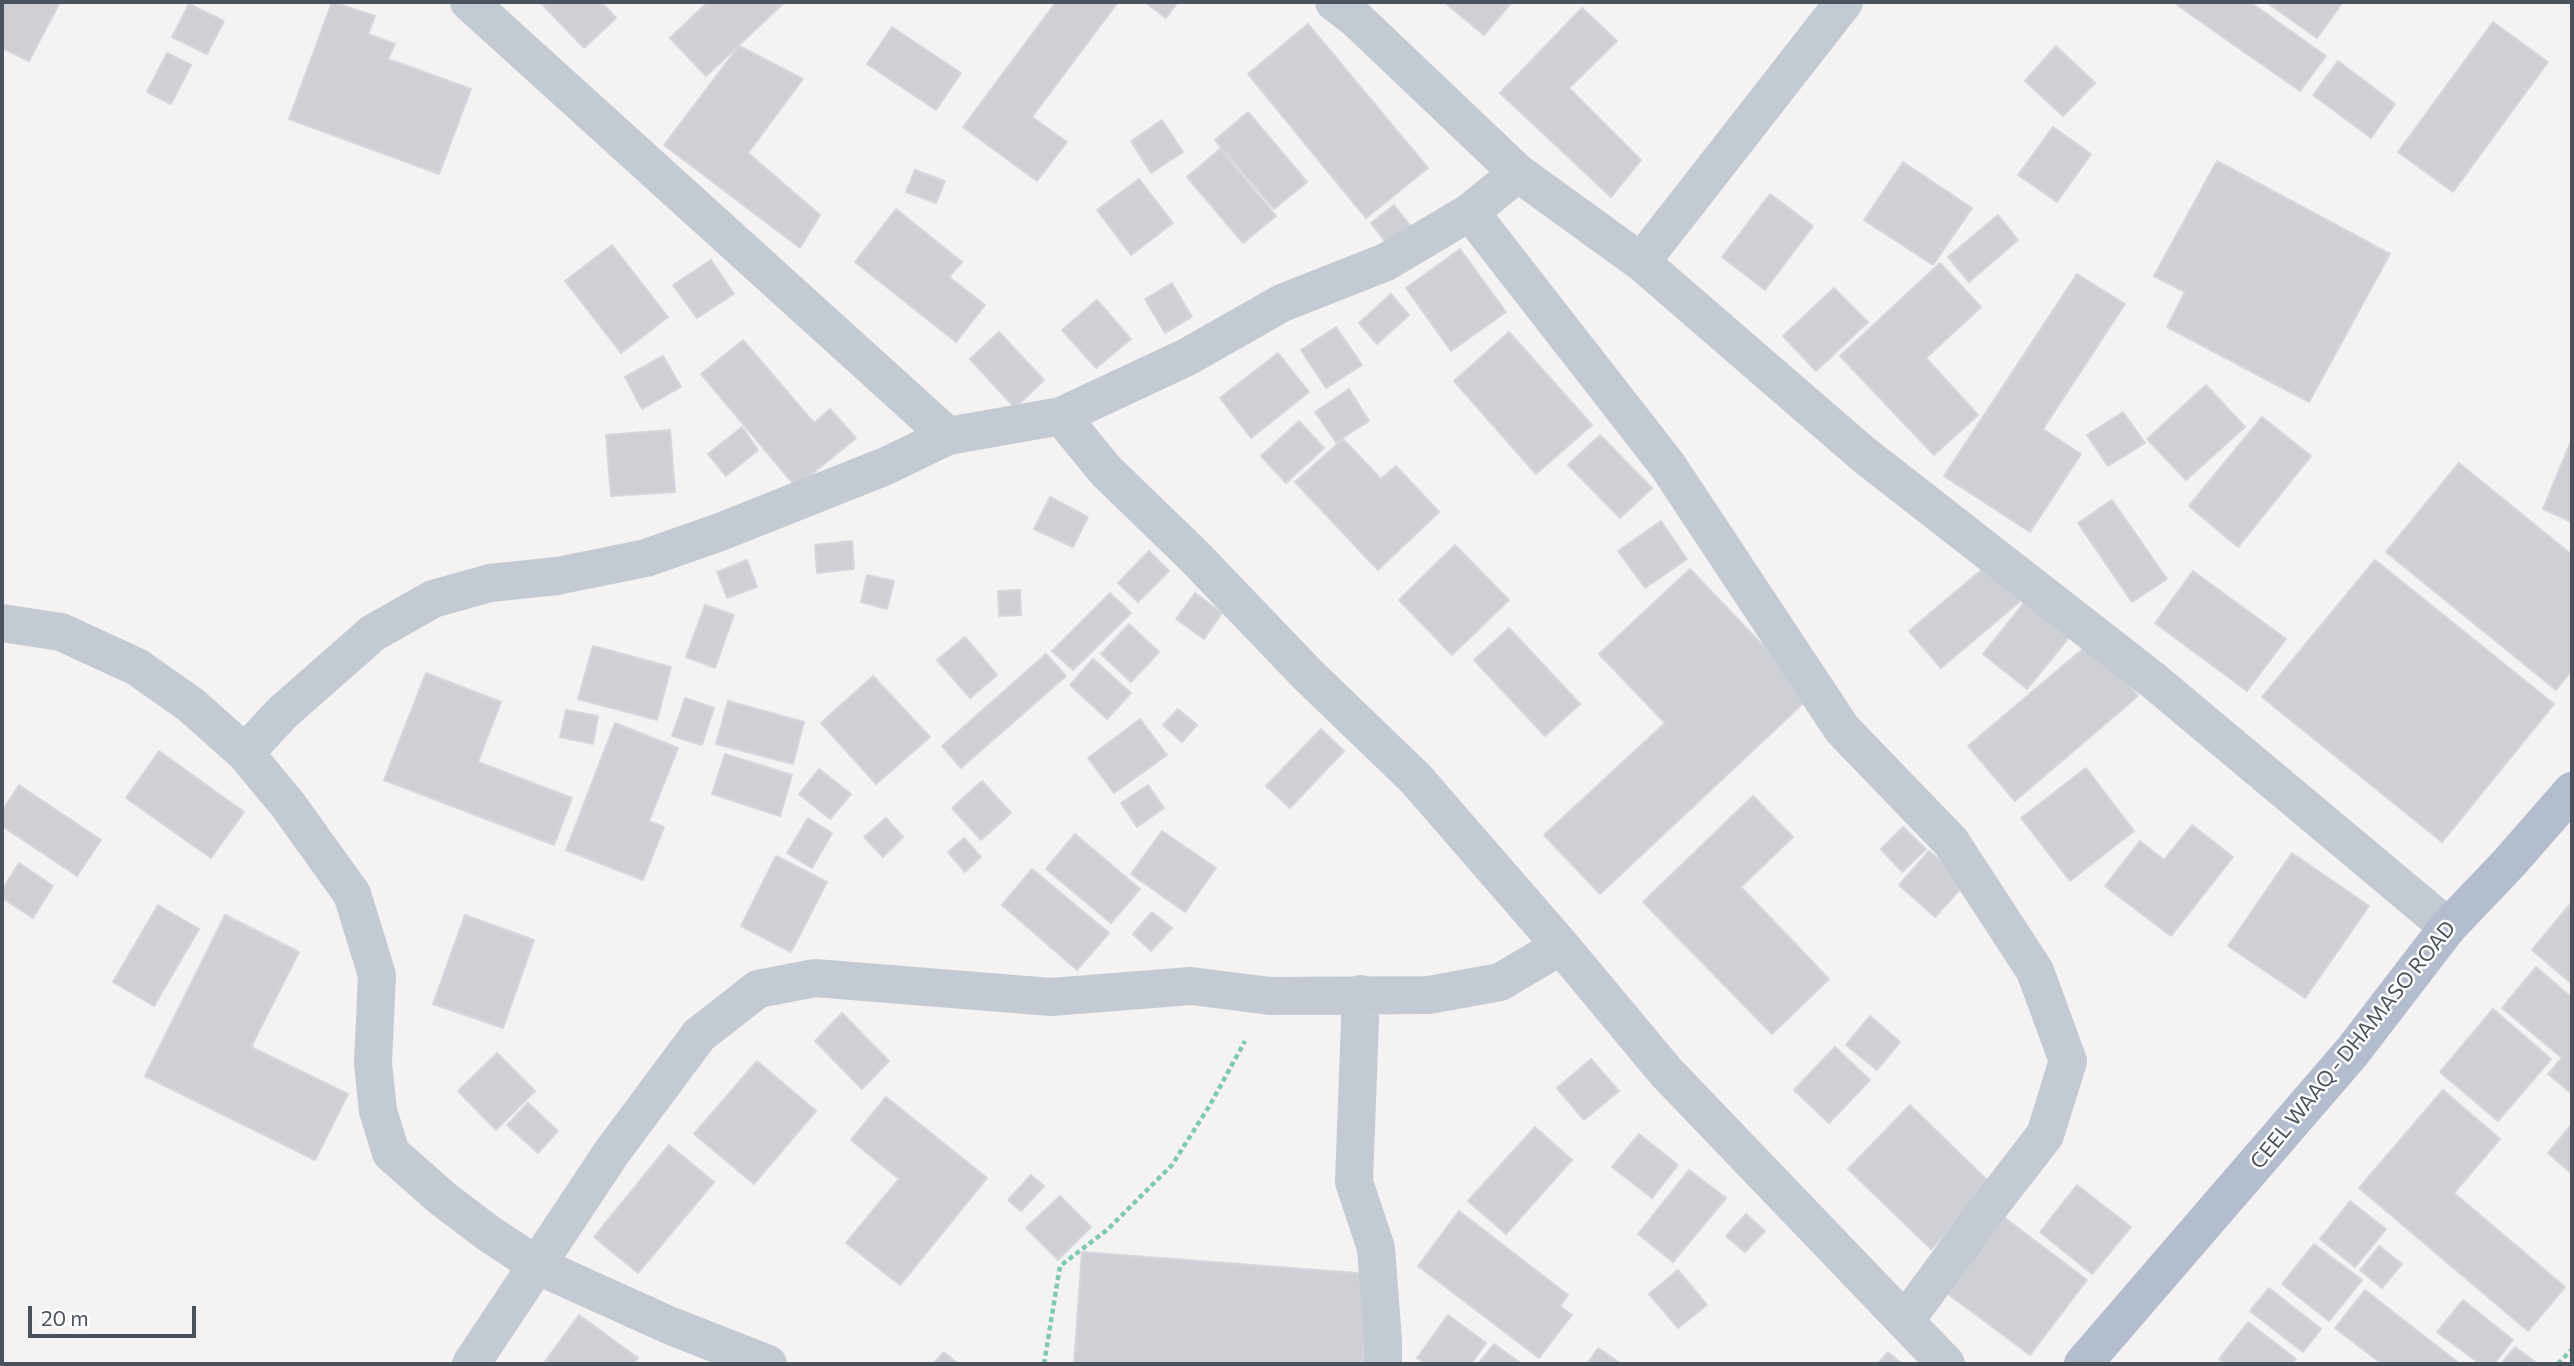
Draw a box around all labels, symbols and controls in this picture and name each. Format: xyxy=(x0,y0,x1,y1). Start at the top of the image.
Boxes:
street label: CEEL WAAQ - DHAMASO ROAD xyxy=(2245,916,2461,1174)
scale bar xyxy=(32,1292,200,1336)
text: 20 m xyxy=(41,1305,89,1330)

